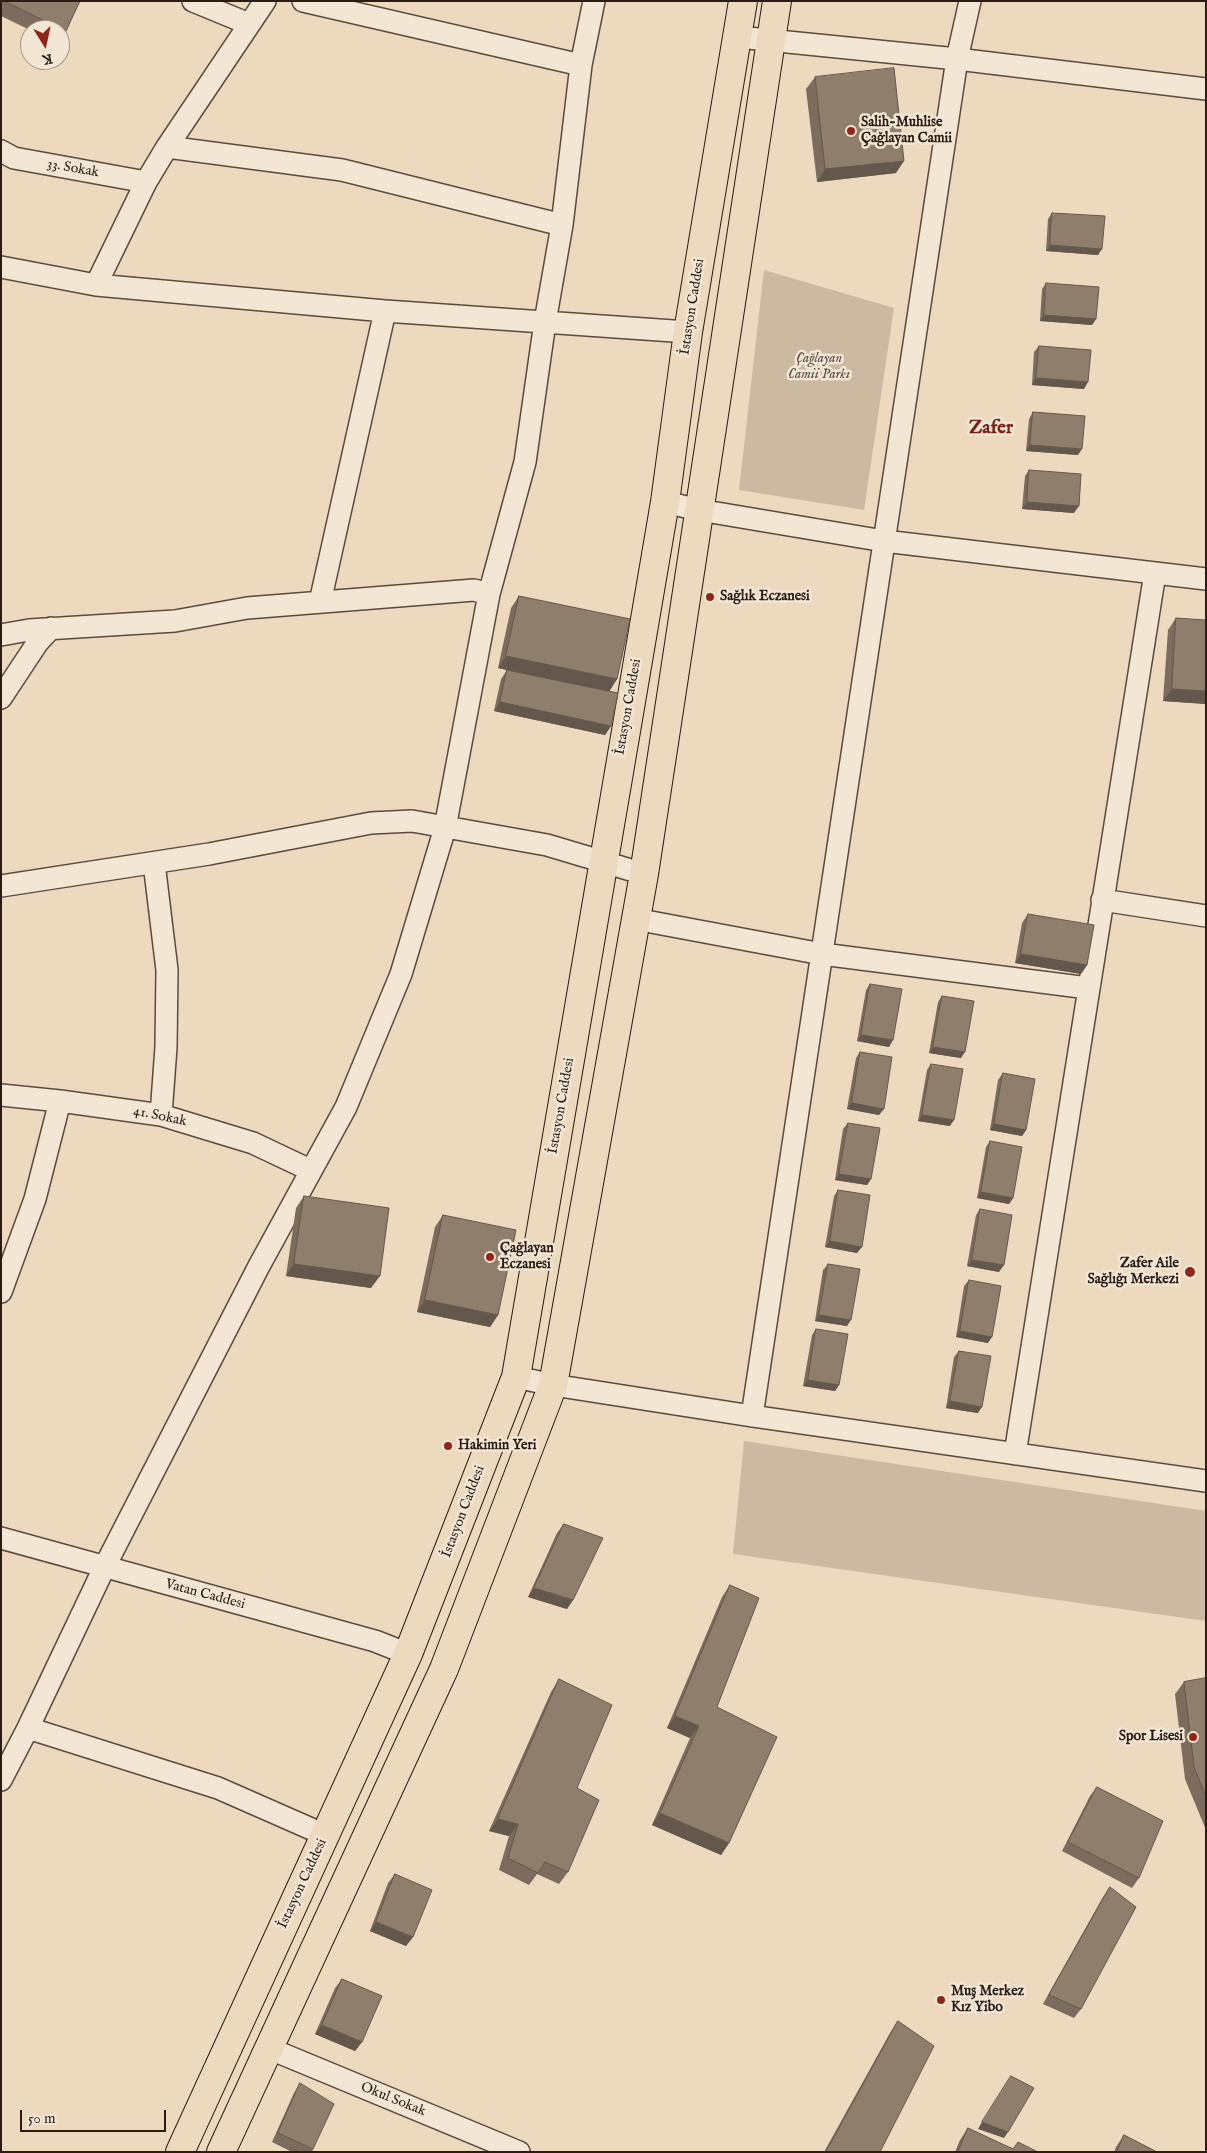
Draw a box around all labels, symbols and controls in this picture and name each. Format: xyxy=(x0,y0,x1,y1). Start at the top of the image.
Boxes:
north arrow xyxy=(20,20,70,70)
text: K xyxy=(41,49,54,69)
place label: Salih-Muhlise Çağlayan Camii xyxy=(861,115,952,148)
marker: Salih-Muhlise Çağlayan Camii xyxy=(845,125,857,137)
street label: 33. Sokak xyxy=(46,156,100,182)
street label: İstasyon Caddesi xyxy=(677,258,709,356)
park label: Çağlayan Camii Parkı xyxy=(788,351,850,384)
district label: Zafer xyxy=(969,418,1013,440)
place label: Sağlık Eczanesi xyxy=(720,589,810,605)
marker: Sağlık Eczanesi xyxy=(704,591,716,603)
street label: İstasyon Caddesi xyxy=(612,658,646,756)
street label: İstasyon Caddesi xyxy=(545,1057,579,1155)
street label: 41. Sokak xyxy=(132,1103,188,1131)
place label: Çağlayan Eczanesi xyxy=(500,1241,554,1274)
marker: Çağlayan Eczanesi xyxy=(484,1251,496,1263)
place label: Zafer Aile Sağlığı Merkezi xyxy=(1088,1256,1179,1288)
marker: Zafer Aile Sağlığı Merkezi xyxy=(1183,1265,1197,1279)
place label: Hakimin Yeri xyxy=(458,1438,536,1454)
marker: Hakimin Yeri xyxy=(442,1440,454,1452)
street label: İstasyon Caddesi xyxy=(439,1464,489,1560)
street label: Vatan Caddesi xyxy=(163,1576,247,1614)
place label: Spor Lisesi xyxy=(1119,1729,1183,1745)
marker: Spor Lisesi xyxy=(1187,1731,1199,1743)
street label: İstasyon Caddesi xyxy=(275,1836,331,1932)
place label: Muş Merkez Kız Yibo xyxy=(951,1984,1024,2016)
marker: Muş Merkez Kız Yibo xyxy=(935,1994,947,2006)
street label: Okul Sokak xyxy=(358,2079,428,2121)
scale bar xyxy=(22,2100,169,2132)
text: 50 m xyxy=(28,2109,56,2128)

